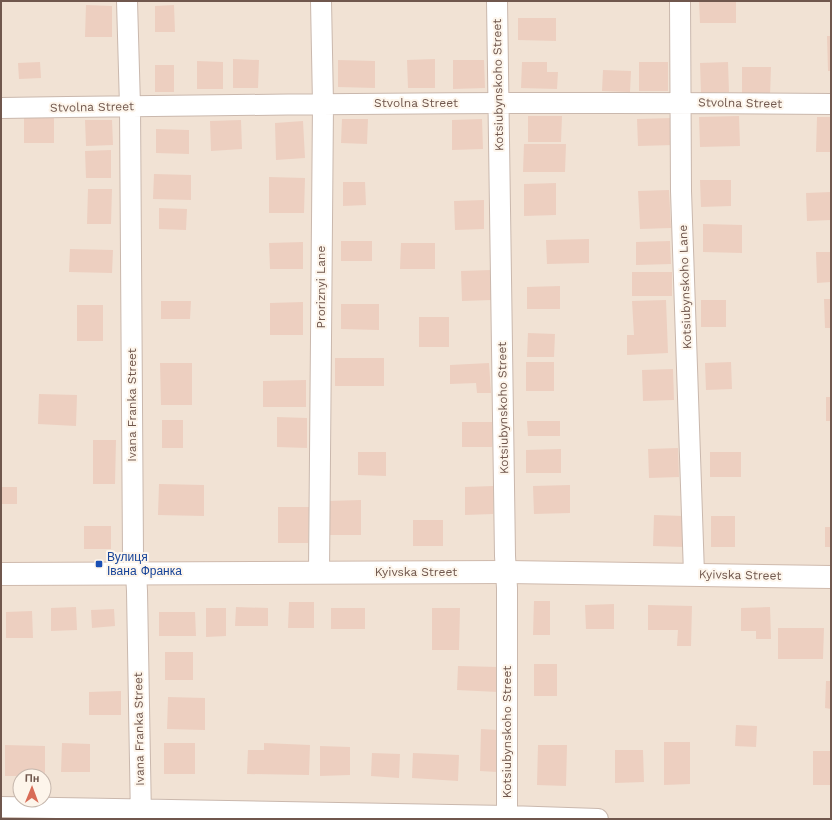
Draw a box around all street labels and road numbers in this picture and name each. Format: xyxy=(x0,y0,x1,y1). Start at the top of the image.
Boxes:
street label: Kotsiubynskoho Street xyxy=(490,19,506,151)
street label: Stvolna Street xyxy=(698,95,782,111)
street label: Stvolna Street xyxy=(374,96,458,110)
street label: Stvolna Street xyxy=(50,99,134,115)
street label: Kotsiubynskoho Lane xyxy=(676,224,694,349)
street label: Proriznyi Lane xyxy=(314,246,328,328)
street label: Kotsiubynskoho Street xyxy=(495,342,511,474)
street label: Ivana Franka Street xyxy=(125,348,139,462)
street label: Kyivska Street xyxy=(375,565,457,579)
street label: Kyivska Street xyxy=(699,567,781,583)
street label: Kotsiubynskoho Street xyxy=(500,666,514,798)
street label: Ivana Franka Street xyxy=(131,672,147,786)

